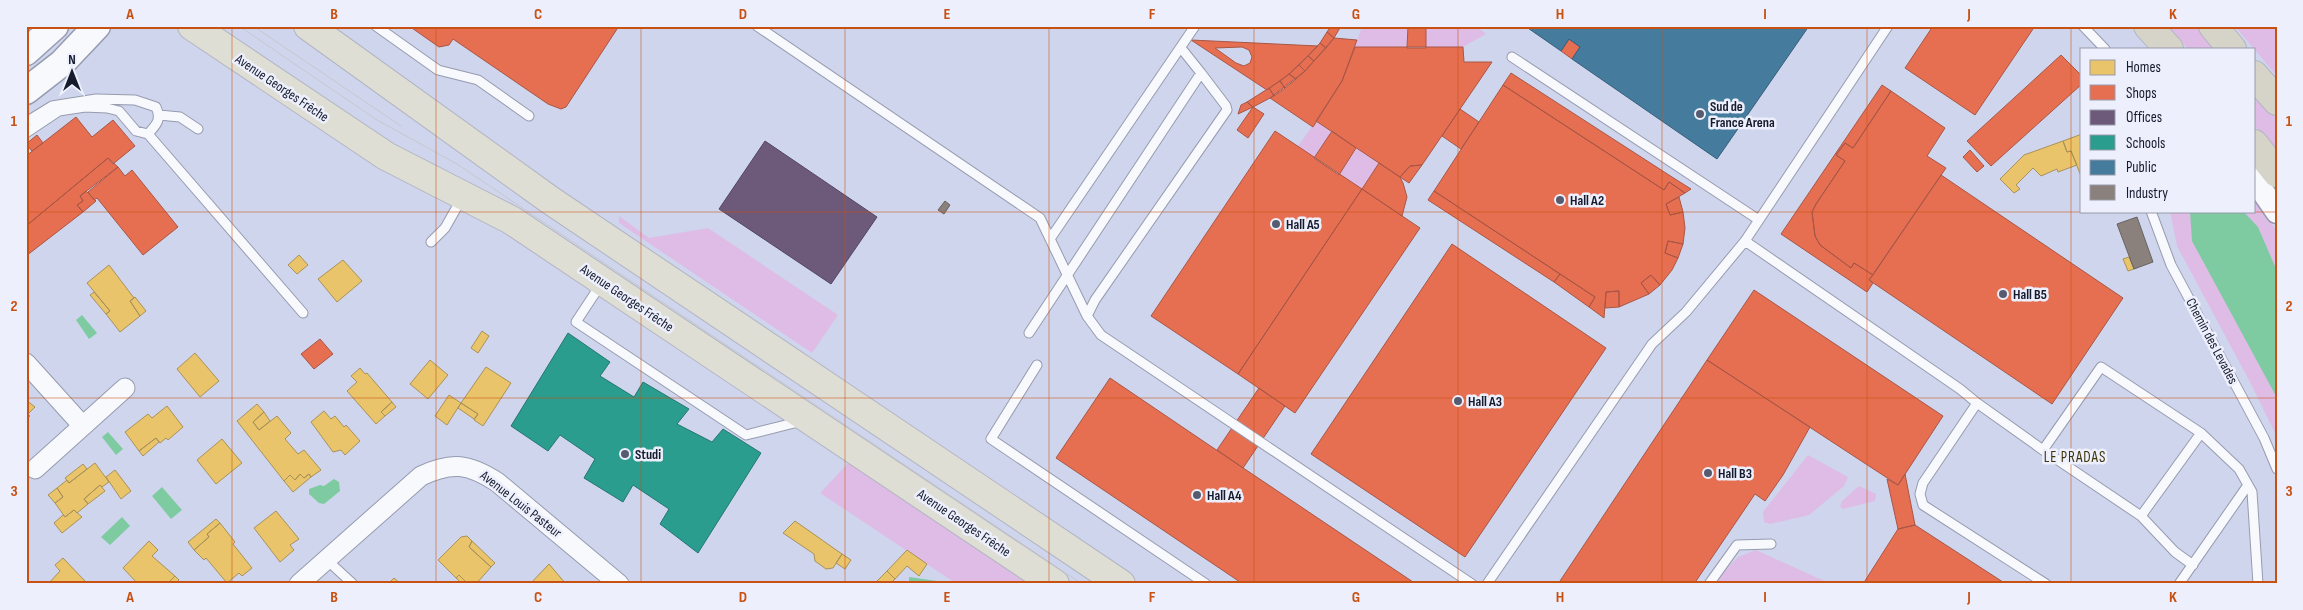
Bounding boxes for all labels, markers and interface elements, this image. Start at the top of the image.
text: A [125,5,134,24]
text: B [330,5,338,24]
text: C [534,5,542,24]
text: D [739,5,747,24]
text: E [944,5,951,24]
text: F [1149,5,1156,24]
text: G [1352,5,1360,24]
text: H [1556,5,1564,24]
text: I [1763,5,1767,24]
text: J [1966,5,1971,24]
text: K [2169,5,2177,24]
north arrow [48,48,98,98]
legend [2080,48,2256,212]
street label: Avenue Georges Frêche [231,50,332,125]
text: N [68,51,76,68]
text: Homes [2126,58,2161,77]
text: Shops [2126,84,2157,103]
place label: Sud de France Arena [1710,98,1775,131]
marker: Sud de France Arena [1694,108,1706,120]
text: Offices [2126,108,2162,127]
text: 1 [11,112,18,131]
text: 1 [2286,112,2293,131]
text: Schools [2126,134,2165,153]
text: Public [2126,158,2157,177]
text: Industry [2126,184,2168,203]
place label: Hall A2 [1570,192,1604,209]
marker: Hall A2 [1554,194,1566,206]
place label: Hall A5 [1286,216,1320,233]
marker: Hall A5 [1270,218,1282,230]
street label: Avenue Georges Frêche [576,260,677,335]
place label: Hall B5 [2013,286,2047,303]
marker: Hall B5 [1997,288,2009,300]
street label: Chemin des Levades [2182,295,2242,387]
text: 2 [10,297,18,316]
text: 2 [2285,297,2293,316]
place label: Hall A3 [1468,393,1502,410]
marker: Hall A3 [1452,395,1464,407]
place label: Studi [635,446,661,463]
marker: Studi [619,448,631,460]
district label: LE PRADAS [2044,448,2106,467]
place label: Hall B3 [1718,465,1752,482]
street label: Avenue Louis Pasteur [476,466,565,541]
marker: Hall B3 [1702,467,1714,479]
text: 3 [10,482,18,501]
text: 3 [2285,482,2293,501]
street label: Avenue Georges Frêche [913,485,1014,560]
place label: Hall A4 [1207,487,1242,504]
marker: Hall A4 [1191,489,1203,501]
text: A [125,588,134,607]
text: B [330,588,338,607]
text: C [534,588,542,607]
text: D [739,588,747,607]
text: E [944,588,951,607]
text: F [1149,588,1156,607]
text: G [1352,588,1360,607]
text: H [1556,588,1564,607]
text: I [1763,588,1767,607]
text: J [1966,588,1971,607]
text: K [2169,588,2177,607]

